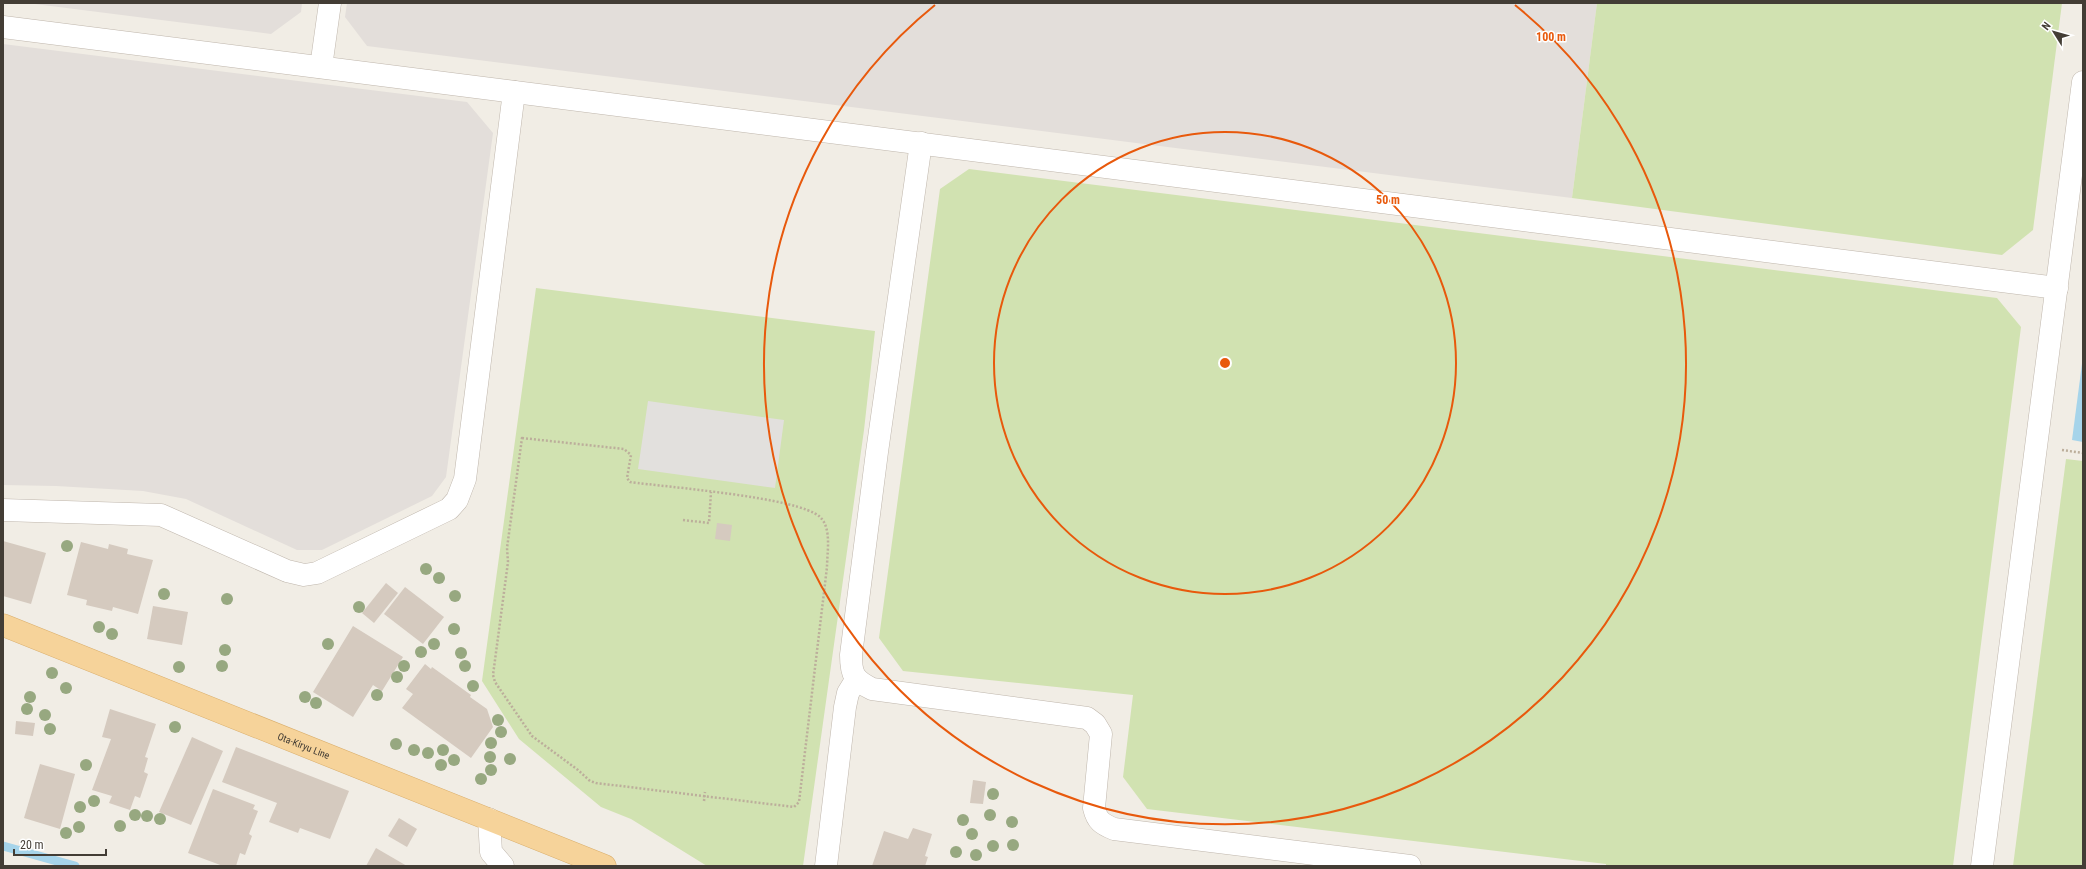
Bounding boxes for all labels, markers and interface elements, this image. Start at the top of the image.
north arrow [2034,12,2074,52]
text: N [2039,19,2054,33]
text: 100 m [1536,30,1566,44]
text: 50 m [1376,193,1400,207]
centre of rings [1218,356,1232,370]
street label: Ota-Kiryu Line [276,730,332,761]
scale bar [14,831,106,857]
text: 20 m [20,838,44,852]

